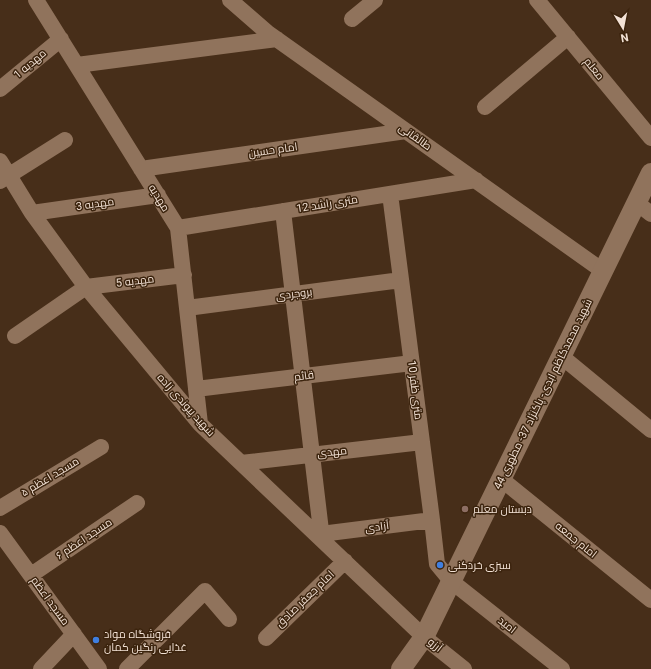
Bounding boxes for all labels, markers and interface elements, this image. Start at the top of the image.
north arrow [603,8,643,48]
text: N [619,30,630,44]
street label: مهدیه 1 [11,47,49,81]
street label: معلم [580,55,607,83]
street label: طالقانی [396,121,434,153]
street label: امام حسین [248,140,298,161]
street label: مهدیه [146,182,172,214]
street label: 12 متری راشد [295,193,359,215]
street label: مهدیه 3 [75,195,115,213]
street label: مهدیه 5 [115,272,155,290]
street label: بروجردی [275,285,313,303]
street label: شهید محمدکاظم ابدی- پاکنژاد 37- مطهری 44 [491,297,596,492]
street label: 10 متری ظفر [405,360,425,420]
street label: قائم [293,368,315,385]
street label: شهید پیوندی زاده [154,371,218,439]
street label: مهدی [316,444,348,460]
street label: مسجد اعظم ۵ [19,455,82,500]
place label: دبستان معلم [473,503,532,517]
marker: دبستان معلم [460,504,470,514]
street label: مسجد اعظم ۶ [54,516,115,563]
street label: آزادی [364,519,390,535]
street label: امام جمعه [552,519,599,561]
place label: سبزی خردکنی [448,559,511,572]
marker: سبزی خردکنی [435,560,445,570]
street label: امام جعفر صادق [273,568,338,631]
street label: مسجد اعظم [27,574,72,628]
street label: امید [495,614,519,636]
place label: فروشگاه مواد غذایی رنگین کمان [104,628,187,654]
marker: فروشگاه مواد غذایی رنگین کمان [91,635,101,645]
street label: آرزو [425,635,445,655]

